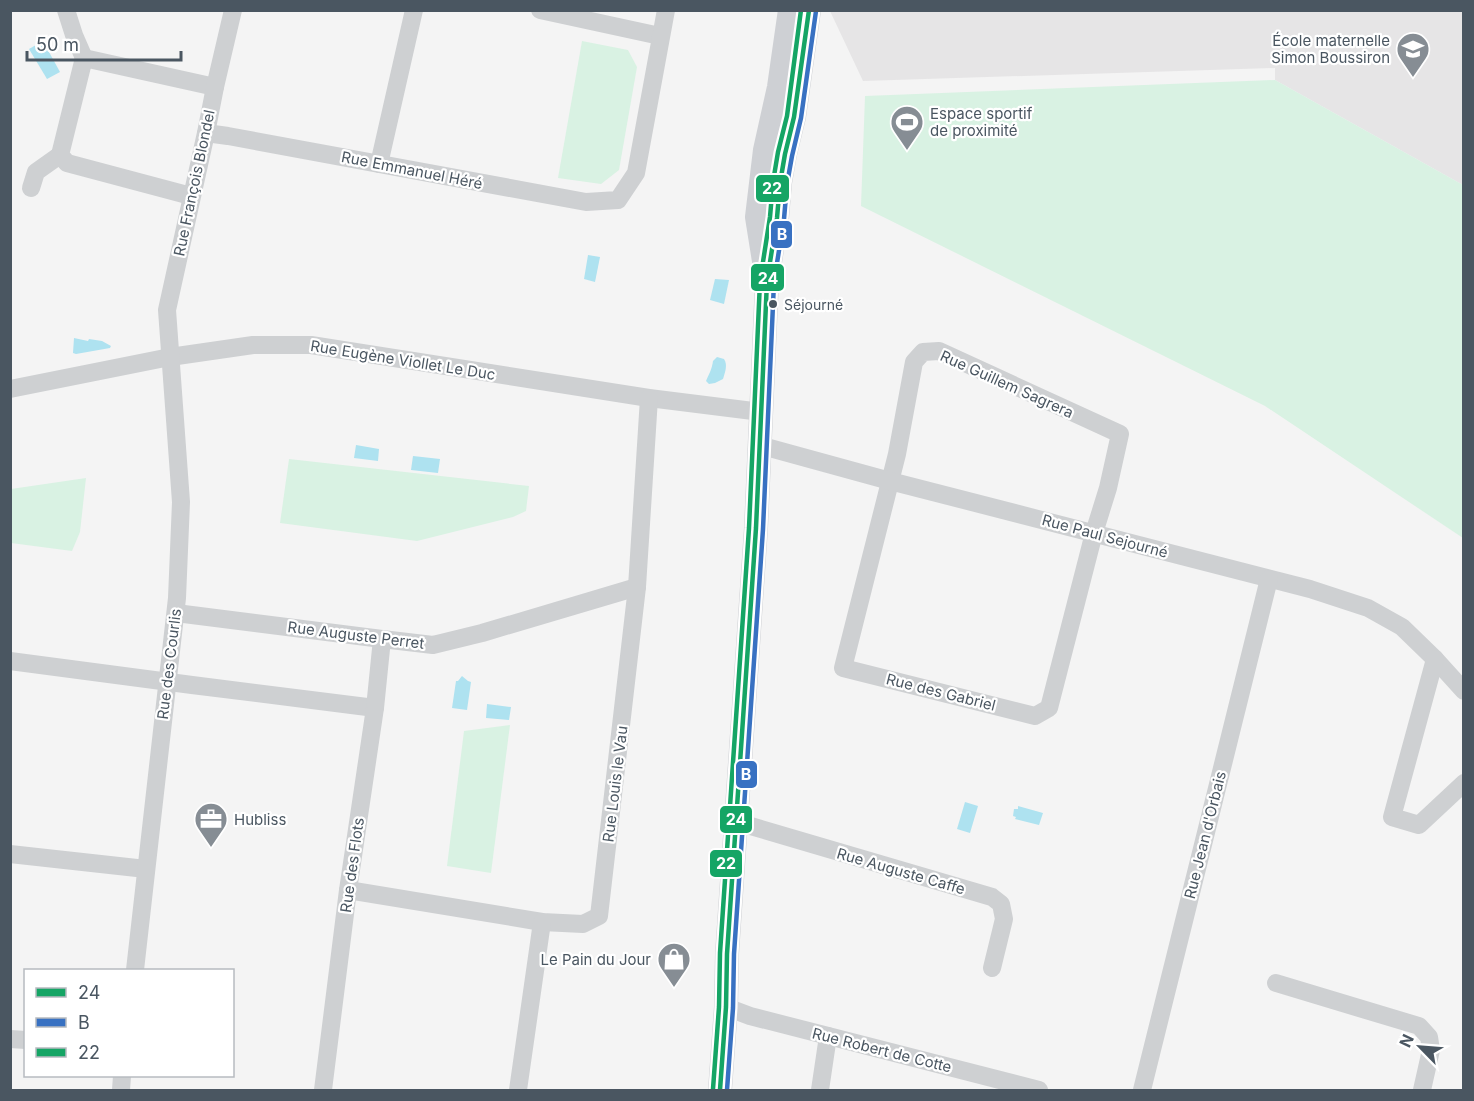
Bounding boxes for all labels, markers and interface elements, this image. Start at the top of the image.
scale bar [27,24,182,62]
place label: École maternelle Simon Boussiron [1271,31,1390,67]
school or university icon: École maternelle Simon Boussiron [1395,31,1431,78]
text: 50 m [36,34,79,55]
sports icon: Espace sportif de proximité [889,104,925,151]
place label: Espace sportif de proximité [930,104,1033,140]
street label: Rue François Blondel [169,108,219,258]
street label: Rue Emmanuel Héré [340,147,484,193]
line badge: 22 [755,174,790,203]
text: 22 [762,178,782,198]
line badge: B [770,220,793,249]
text: B [777,224,787,244]
line badge: 24 [750,263,785,292]
text: 24 [758,268,779,288]
place label: Séjourné [784,296,843,313]
marker: Séjourné [767,298,779,310]
street label: Rue Eugène Viollet Le Duc [309,336,497,384]
street label: Rue Guillem Sagrera [937,346,1077,422]
street label: Rue Paul Sejourné [1040,510,1170,562]
street label: Rue des Courlis [153,607,185,720]
street label: Rue Auguste Perret [287,617,426,653]
street label: Rue des Gabriel [884,669,998,715]
street label: Rue Louis le Vau [598,725,632,843]
line badge: B [735,760,758,789]
text: B [741,764,751,784]
street label: Rue Jean d'Orbais [1180,769,1230,901]
office icon: Hubliss [193,801,229,848]
line badge: 24 [719,805,753,834]
text: 24 [726,809,747,829]
place label: Hubliss [234,810,286,829]
street label: Rue des Flots [336,816,368,914]
street label: Rue Auguste Caffe [835,844,967,898]
line badge: 22 [709,849,743,878]
text: 22 [716,853,736,873]
shop icon: Le Pain du Jour [656,941,692,988]
place label: Le Pain du Jour [540,950,651,969]
legend [24,969,234,1077]
text: 24 [78,982,100,1003]
text: B [78,1012,90,1033]
north arrow [1390,1017,1450,1077]
street label: Rue Robert de Cotte [810,1023,954,1077]
text: N [1395,1031,1418,1050]
text: 22 [78,1042,100,1063]

